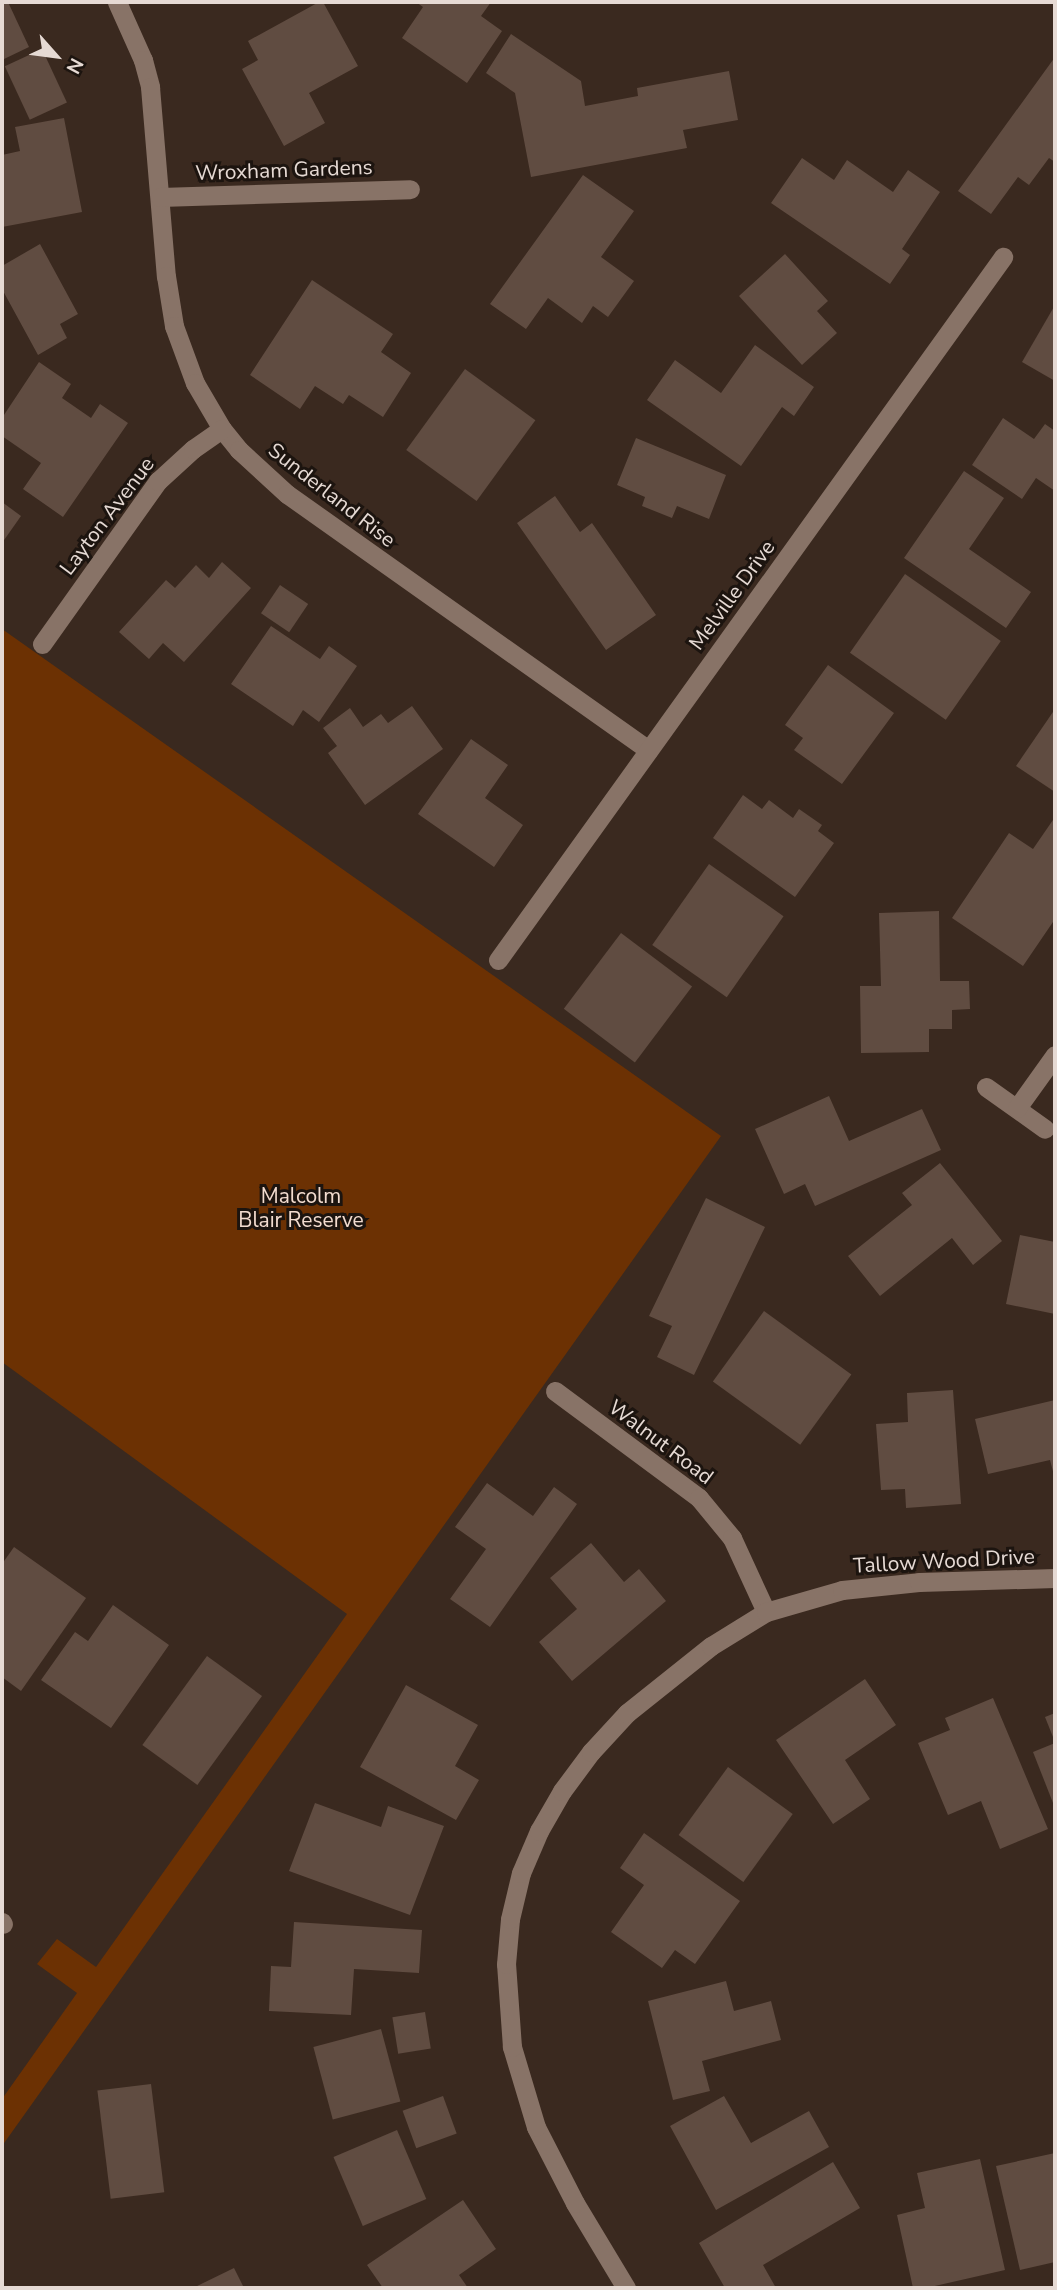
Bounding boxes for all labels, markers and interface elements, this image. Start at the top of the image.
north arrow [21,21,91,91]
text: N [60,53,89,78]
street label: Wroxham Gardens [195,154,373,186]
street label: Sunderland Rise [263,437,401,553]
street label: Layton Avenue [54,452,160,580]
street label: Melville Drive [684,535,780,655]
park label: Malcolm Blair Reserve [238,1183,364,1233]
street label: Walnut Road [604,1394,718,1490]
street label: Tallow Wood Drive [853,1544,1035,1578]

